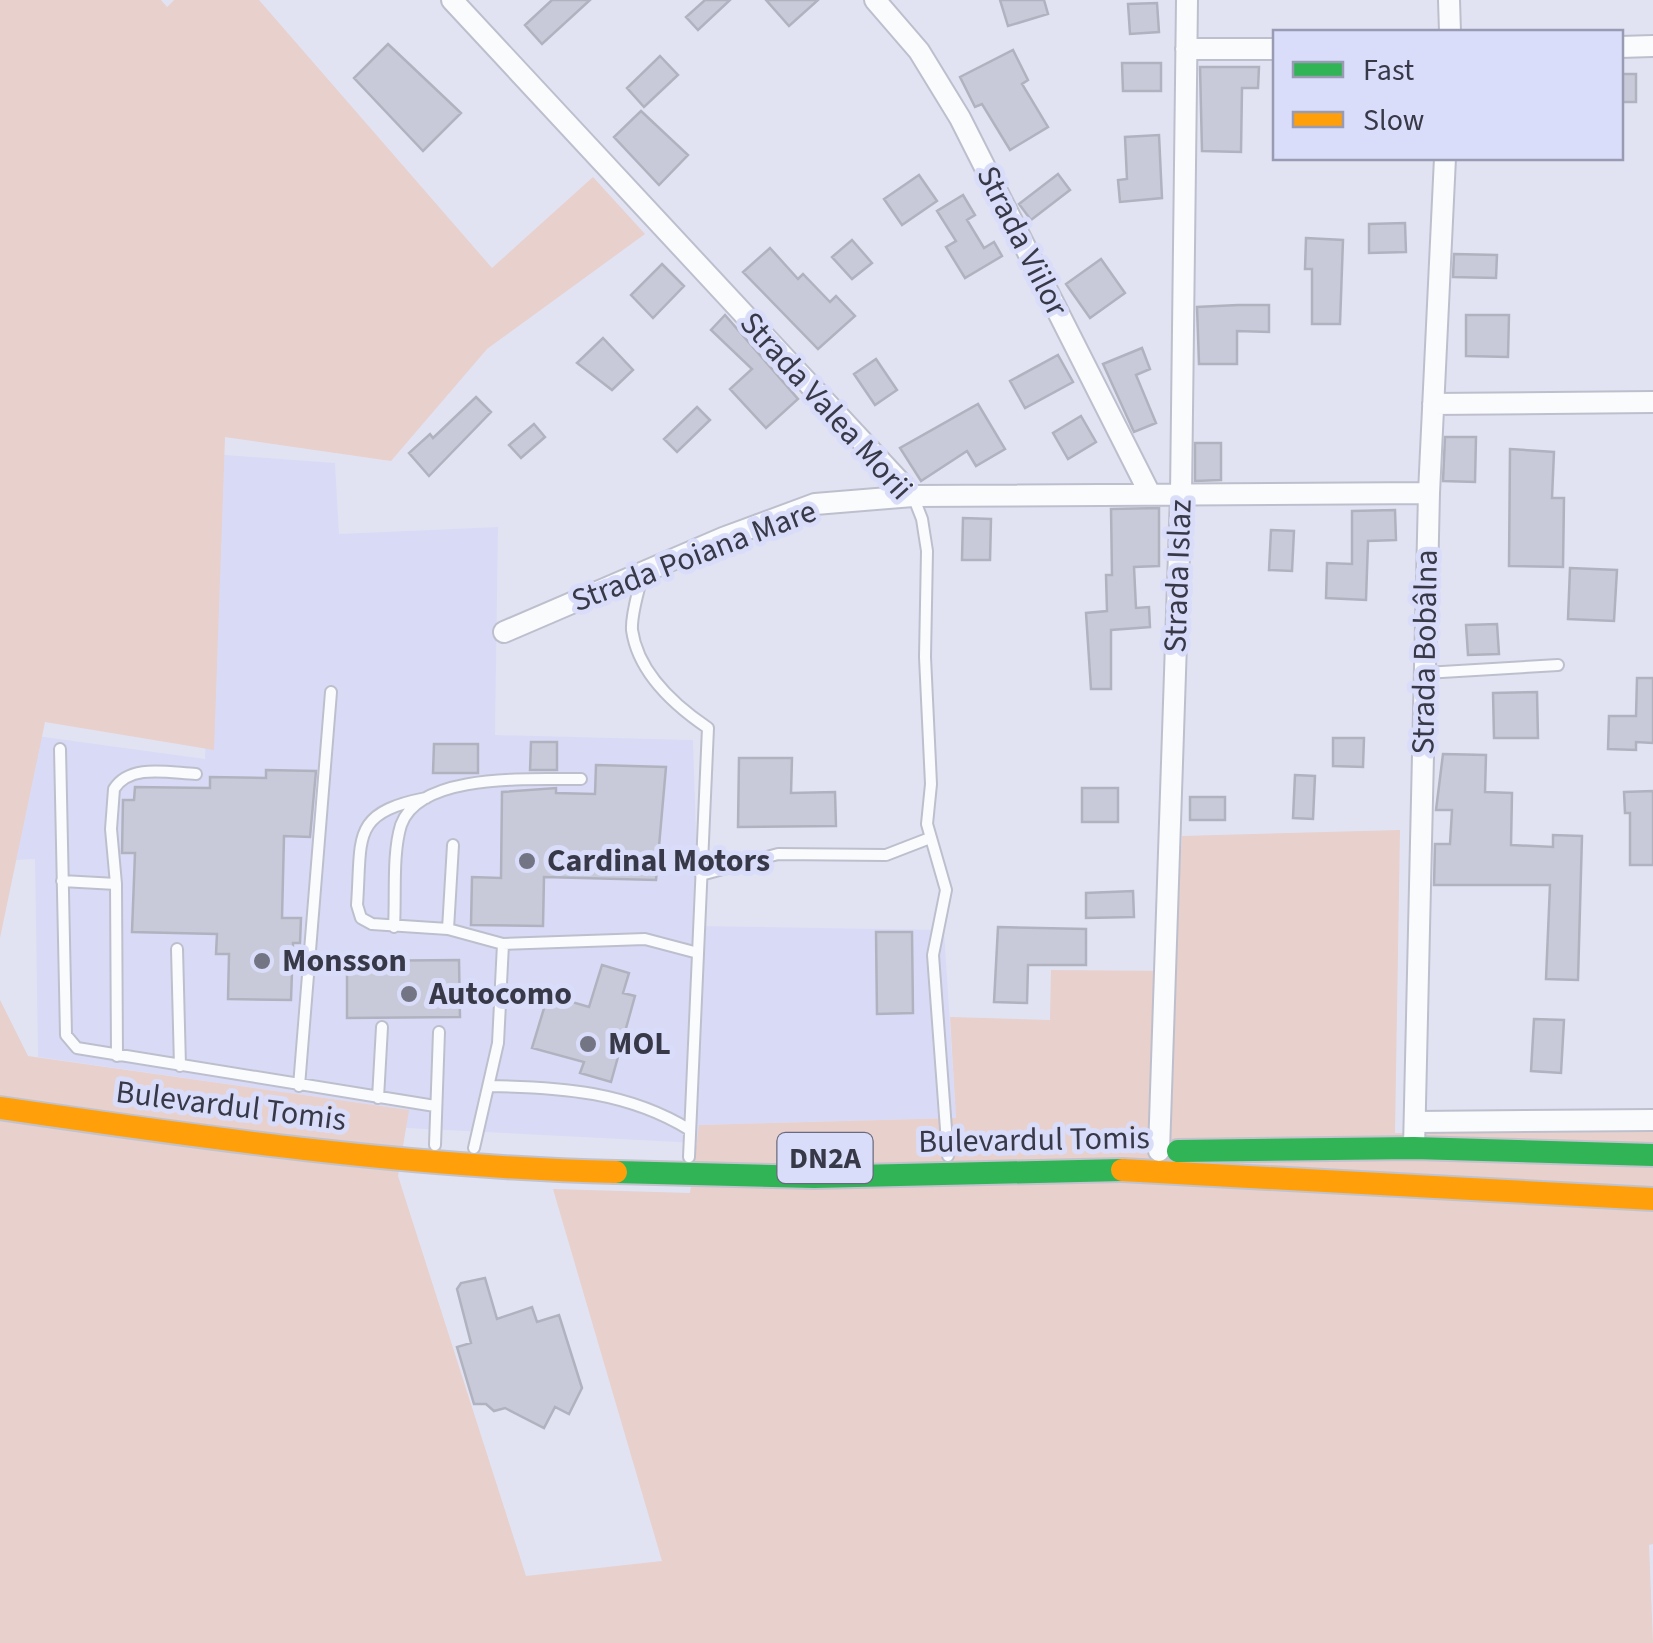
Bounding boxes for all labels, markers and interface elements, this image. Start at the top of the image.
legend [1273,30,1623,160]
text: Fast [1363,49,1414,92]
text: Slow [1363,99,1424,142]
street label: Strada Viilor [965,158,1080,325]
street label: Strada Valea Morii [729,302,923,510]
street label: Strada Poiana Mare [565,488,823,624]
street label: Strada Islaz [1152,498,1204,654]
street label: Strada Bobâlna [1400,549,1450,755]
place label: Cardinal Motors [547,838,770,884]
marker: Cardinal Motors [516,850,538,872]
place label: Monsson [282,938,407,984]
marker: Monsson [251,950,273,972]
place label: Autocomo [428,971,572,1017]
marker: Autocomo [398,983,420,1005]
place label: MOL [608,1021,671,1067]
marker: MOL [577,1033,599,1055]
street label: Bulevardul Tomis [113,1069,349,1143]
street label: Bulevardul Tomis [918,1115,1150,1165]
road number: DN2A [778,1133,872,1183]

